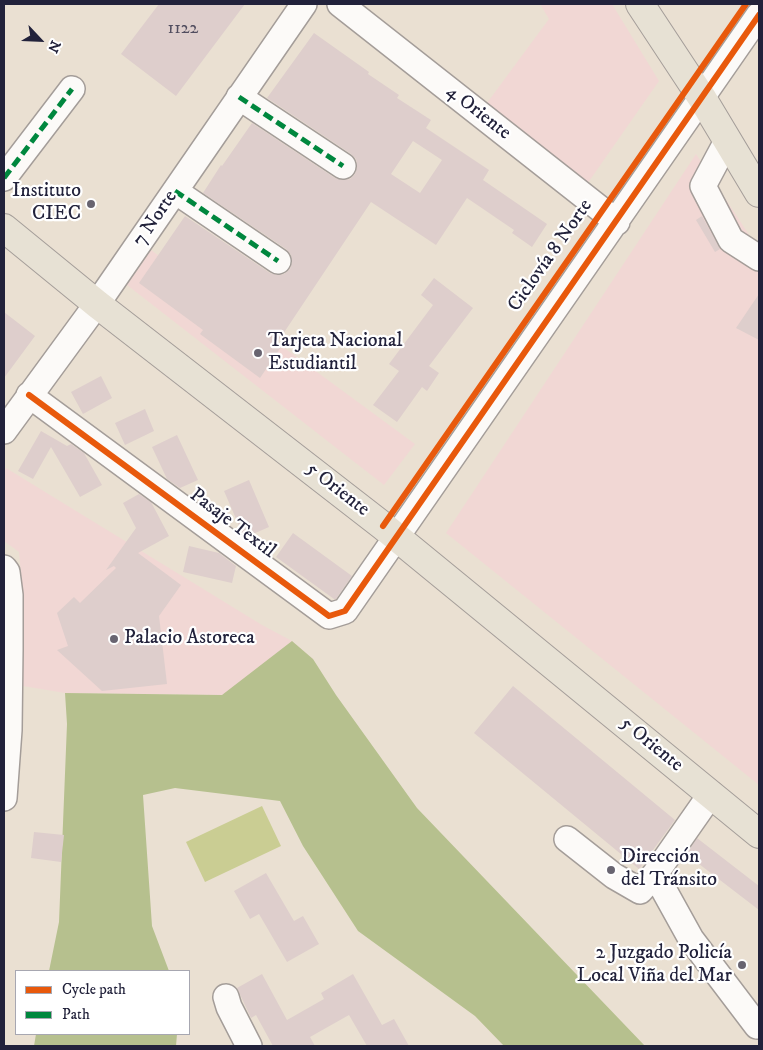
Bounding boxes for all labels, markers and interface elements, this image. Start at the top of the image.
north arrow [15,15,65,65]
house number: 1122 [168,18,198,40]
text: N [43,37,64,55]
street label: 4 Oriente [441,80,515,146]
place label: Instituto CIEC [12,180,81,227]
street label: 7 Norte [129,186,183,252]
street label: Ciclovía 8 Norte [503,195,599,317]
marker: Instituto CIEC [85,198,97,210]
place label: Tarjeta Nacional Estudiantil [268,330,402,377]
marker: Tarjeta Nacional Estudiantil [252,347,264,359]
street label: 5 Oriente [300,458,374,522]
street label: Pasaje Textil [184,484,280,564]
place label: Palacio Astoreca [124,627,255,651]
marker: Palacio Astoreca [108,633,120,645]
street label: 5 Oriente [615,712,687,778]
place label: Dirección del Tránsito [621,846,717,893]
marker: Dirección del Tránsito [605,864,617,876]
place label: 2 Juzgado Policía Local Viña del Mar [577,942,732,989]
marker: 2 Juzgado Policía Local Viña del Mar [736,959,748,971]
legend [15,970,190,1035]
text: Cycle path [62,980,126,999]
text: Path [62,1005,90,1024]

